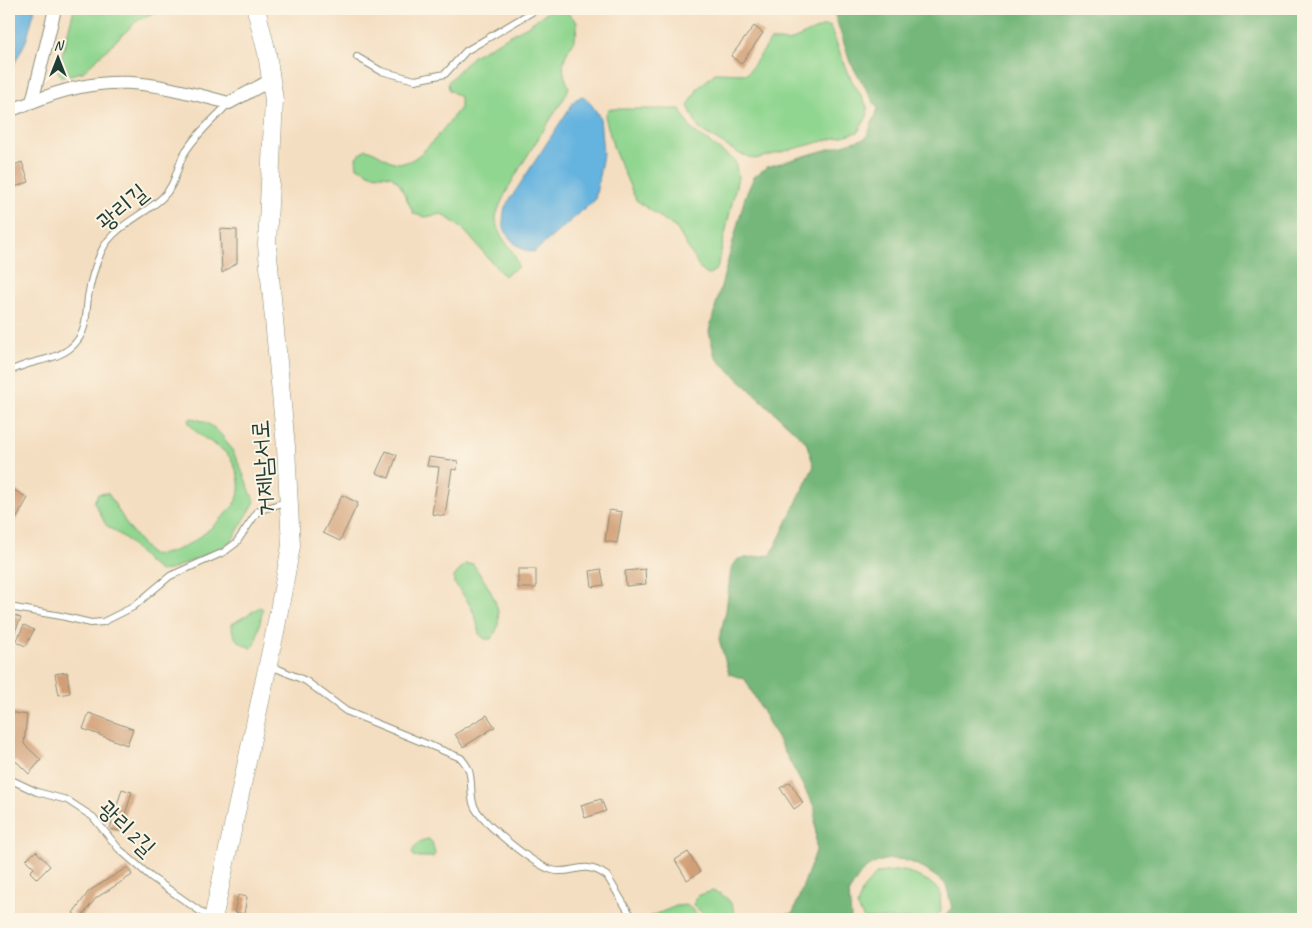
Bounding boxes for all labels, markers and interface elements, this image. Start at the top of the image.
north arrow [32,32,82,82]
text: N [54,37,65,54]
street label: 광리길 [90,177,154,237]
street label: 거제남서로 [245,419,281,517]
street label: 광리2길 [92,793,162,863]

